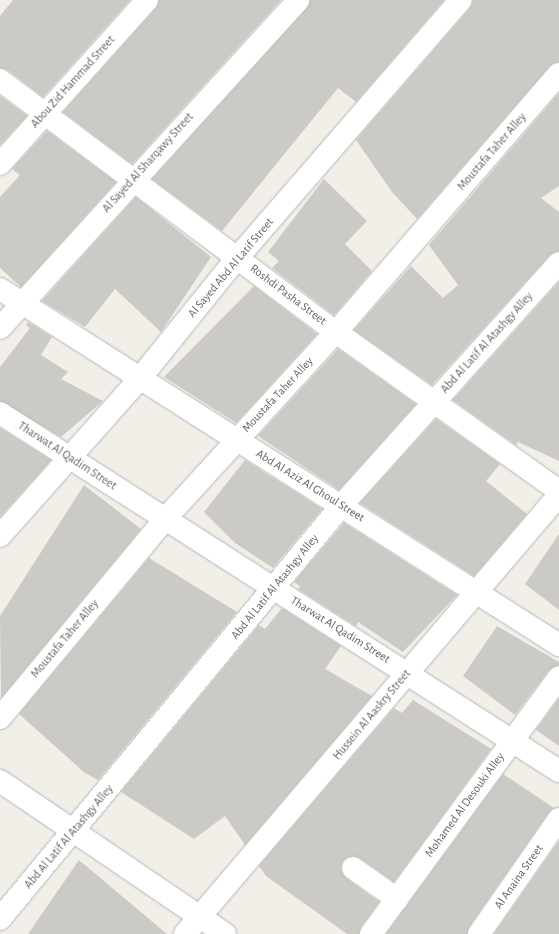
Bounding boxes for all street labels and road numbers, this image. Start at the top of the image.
street label: Abou Zid Hammad Street [28,33,118,131]
street label: Al Sayed Al Sharqawy Street [99,110,197,216]
street label: Moustafa Taher Alley [455,110,529,194]
street label: Al Sayed Abd Al Latif Street [185,215,277,321]
street label: Roshdi Pasha Street [247,262,329,328]
street label: Abd Al Latif Al Atashgy Alley [438,289,536,397]
street label: Moustafa Taher Alley [239,354,317,436]
street label: Tharwat Al Qadim Street [15,419,119,493]
street label: Abd Al Aziz Al Ghoul Street [253,447,367,525]
street label: Abd Al Latif Al Atashgy Alley [228,532,322,642]
street label: Tharwat Al Qadim Street [288,593,392,667]
street label: Moustafa Taher Alley [28,597,102,681]
street label: Hussein Al Aaskry Street [330,667,414,763]
street label: Mohamed Al Desouki Alley [422,750,508,860]
street label: Abd Al Latif Al Atashgy Alley [21,782,117,892]
street label: Al Anaina Street [492,842,546,912]

